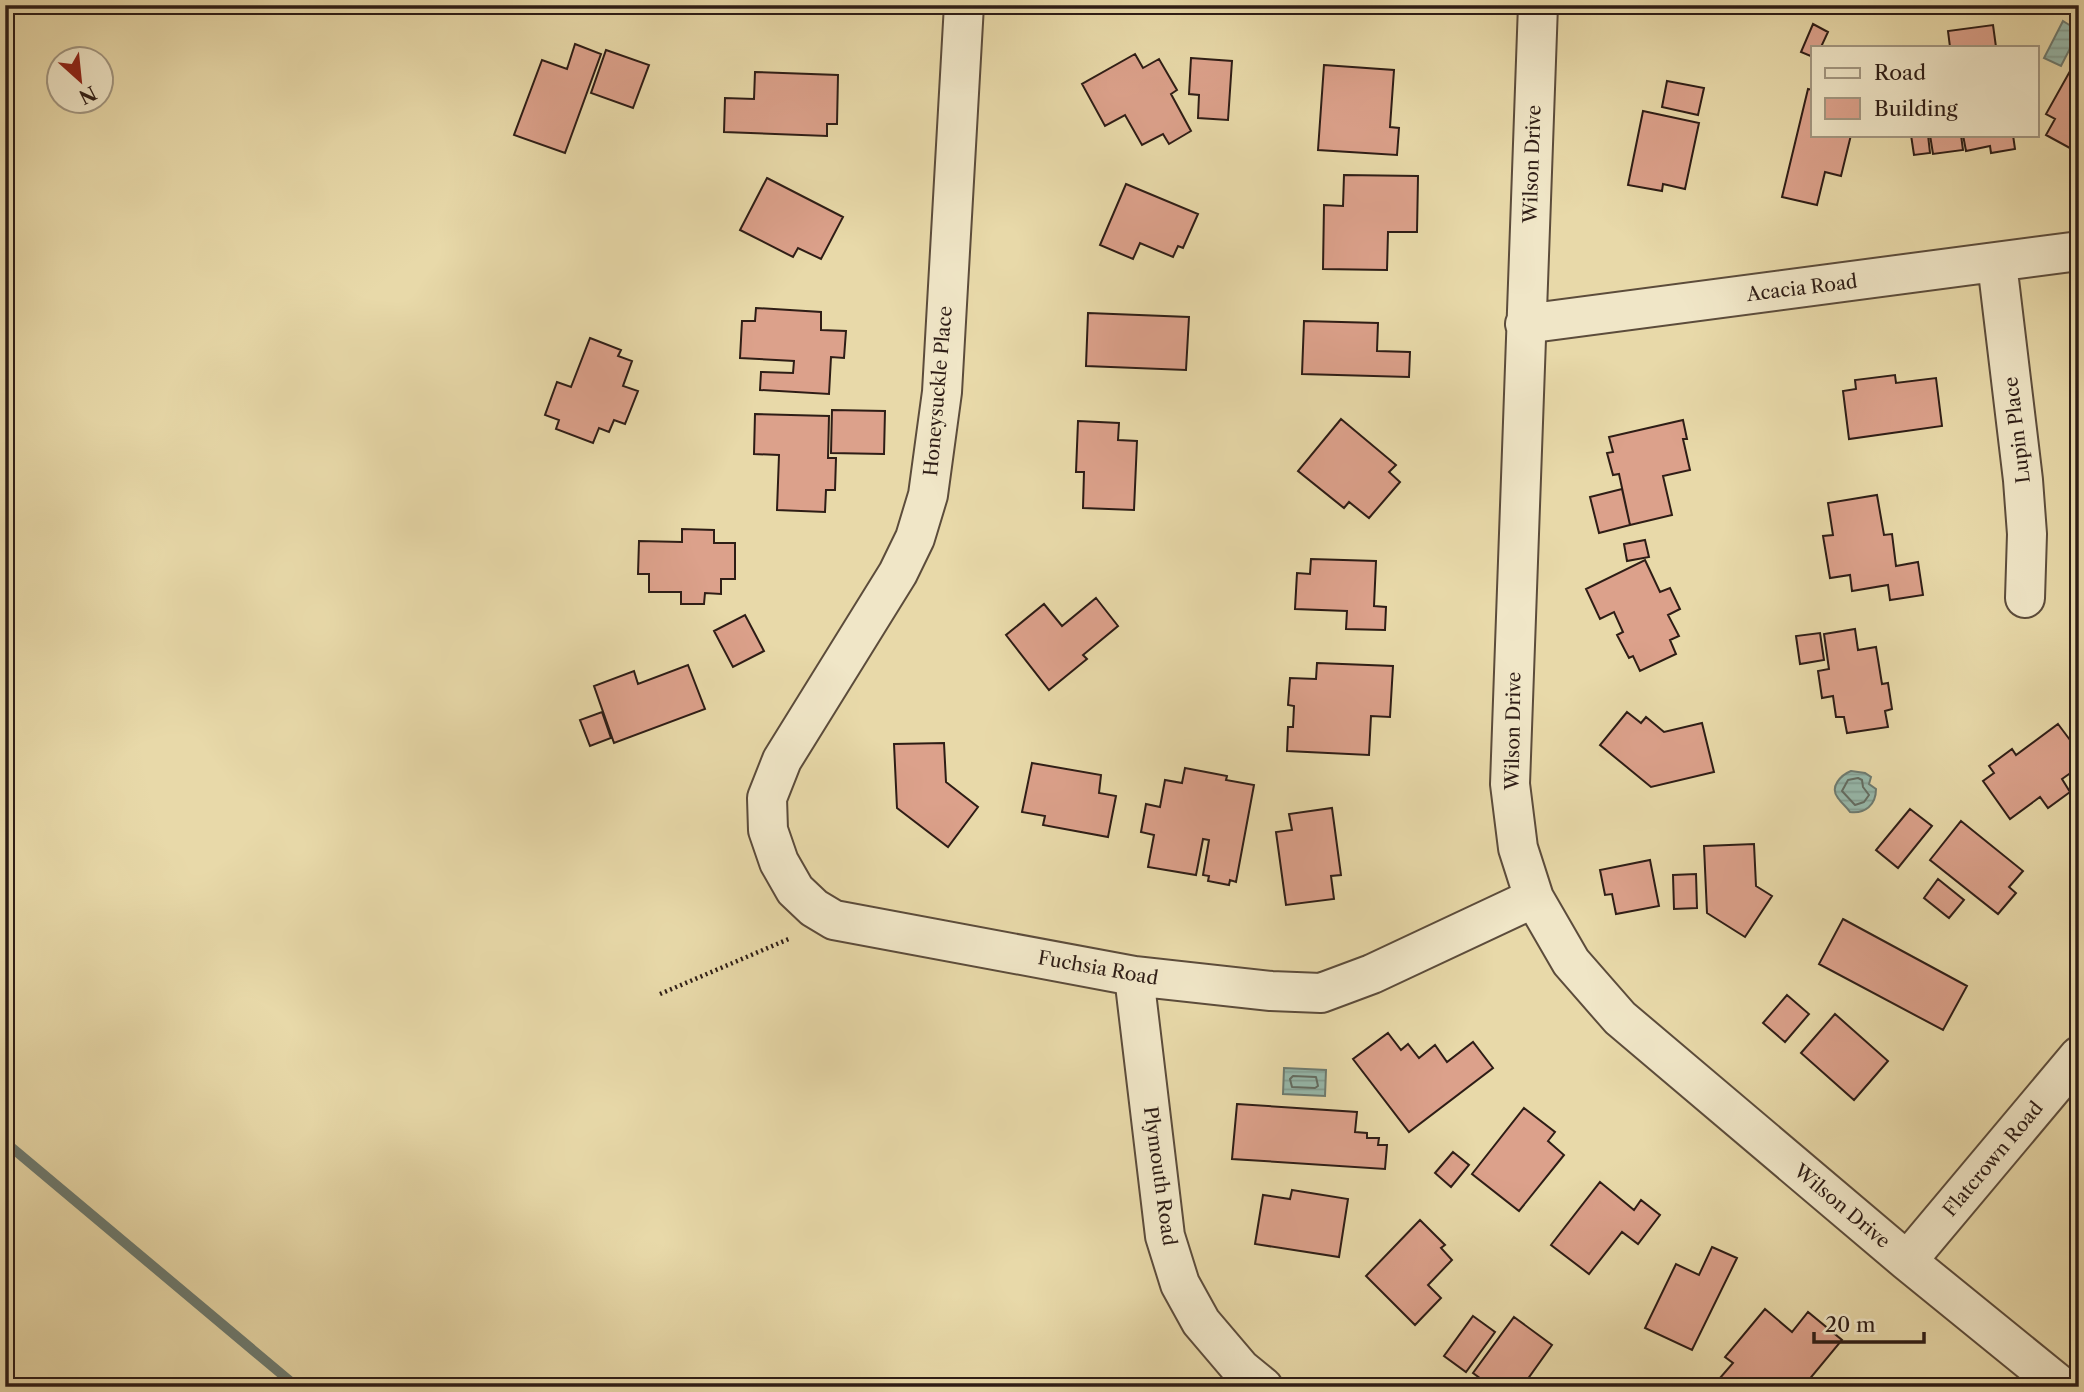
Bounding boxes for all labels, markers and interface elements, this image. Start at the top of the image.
north arrow [46,46,116,116]
legend [1811,46,2038,136]
text: Road [1874,60,1926,85]
text: N [75,81,100,109]
text: Building [1874,96,1959,121]
street label: Wilson Drive [1518,104,1546,225]
street label: Acacia Road [1744,270,1859,306]
street label: Honeysuckle Place [919,305,957,477]
street label: Lupin Place [1999,375,2035,485]
street label: Wilson Drive [1500,672,1526,791]
street label: Fuchsia Road [1036,946,1160,990]
street label: Flatcrown Road [1938,1096,2048,1221]
street label: Plymouth Road [1139,1105,1181,1247]
street label: Wilson Drive [1788,1158,1895,1253]
scale bar [1814,1301,1925,1345]
text: 20 m [1825,1312,1876,1337]

